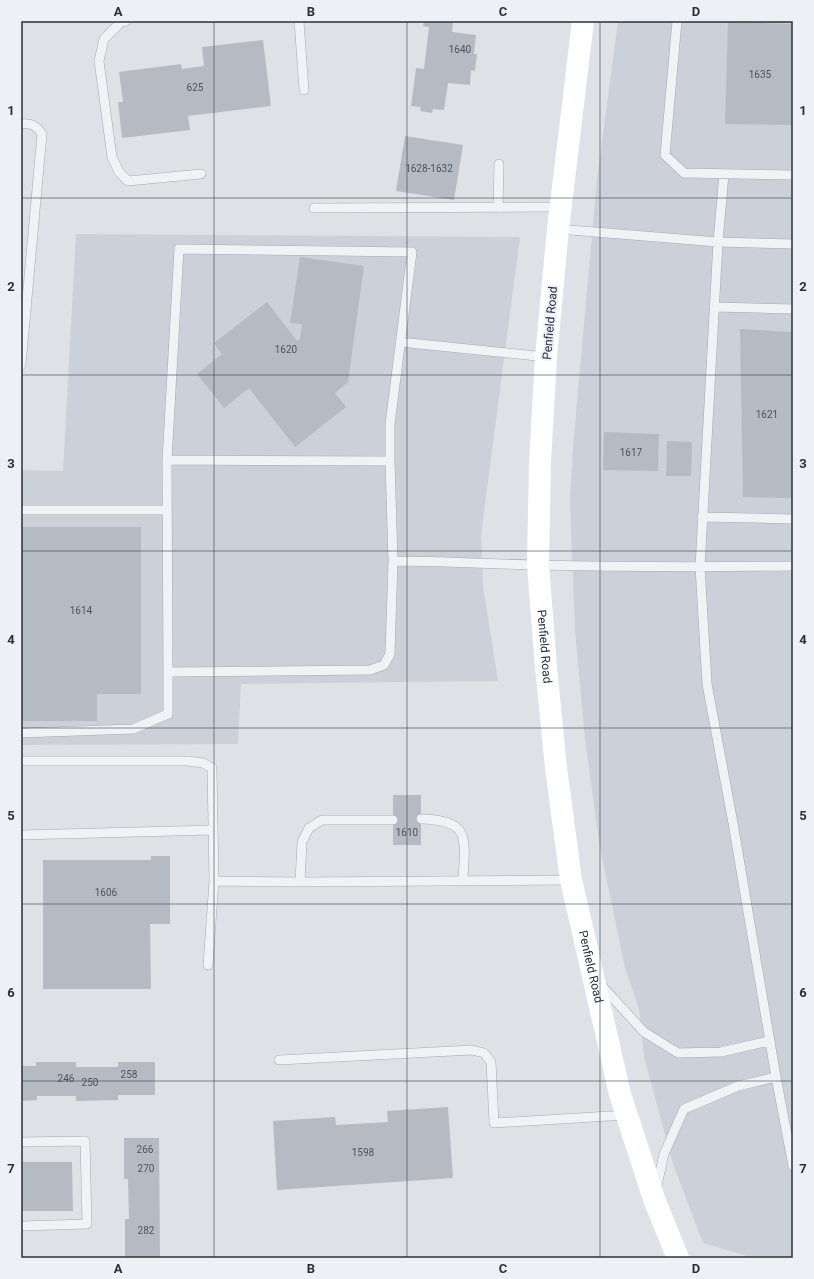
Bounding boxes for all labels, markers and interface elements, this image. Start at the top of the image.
text: A [114,4,123,19]
text: B [307,4,315,19]
text: C [499,4,508,19]
text: D [692,4,700,19]
house number: 1640 [449,44,472,55]
house number: 1635 [749,69,772,80]
house number: 625 [187,82,204,93]
text: 1 [7,103,15,118]
text: 1 [799,103,807,118]
house number: 1628-1632 [405,163,453,174]
text: 2 [7,279,15,294]
text: 2 [799,279,807,294]
street label: Penfield Road [540,286,560,360]
house number: 1620 [275,344,298,355]
house number: 1621 [756,409,778,420]
house number: 1617 [620,447,643,458]
text: 3 [7,456,15,471]
text: 3 [799,456,807,471]
house number: 1614 [70,605,93,616]
street label: Penfield Road [535,609,555,684]
text: 4 [7,632,15,647]
text: 4 [799,632,807,647]
text: 5 [7,808,15,823]
text: 5 [799,808,807,823]
house number: 1610 [396,827,419,838]
house number: 1606 [95,887,118,898]
street label: Penfield Road [576,929,606,1004]
text: 6 [7,985,15,1000]
text: 6 [799,985,807,1000]
house number: 258 [121,1069,138,1080]
house number: 246 [58,1073,75,1084]
house number: 250 [82,1077,99,1088]
house number: 266 [137,1144,154,1155]
house number: 1598 [352,1147,375,1158]
text: 7 [7,1161,15,1176]
text: 7 [799,1161,807,1176]
house number: 270 [138,1163,155,1174]
house number: 282 [138,1225,155,1236]
text: A [114,1261,123,1276]
text: B [307,1261,315,1276]
text: C [499,1261,508,1276]
text: D [692,1261,700,1276]

